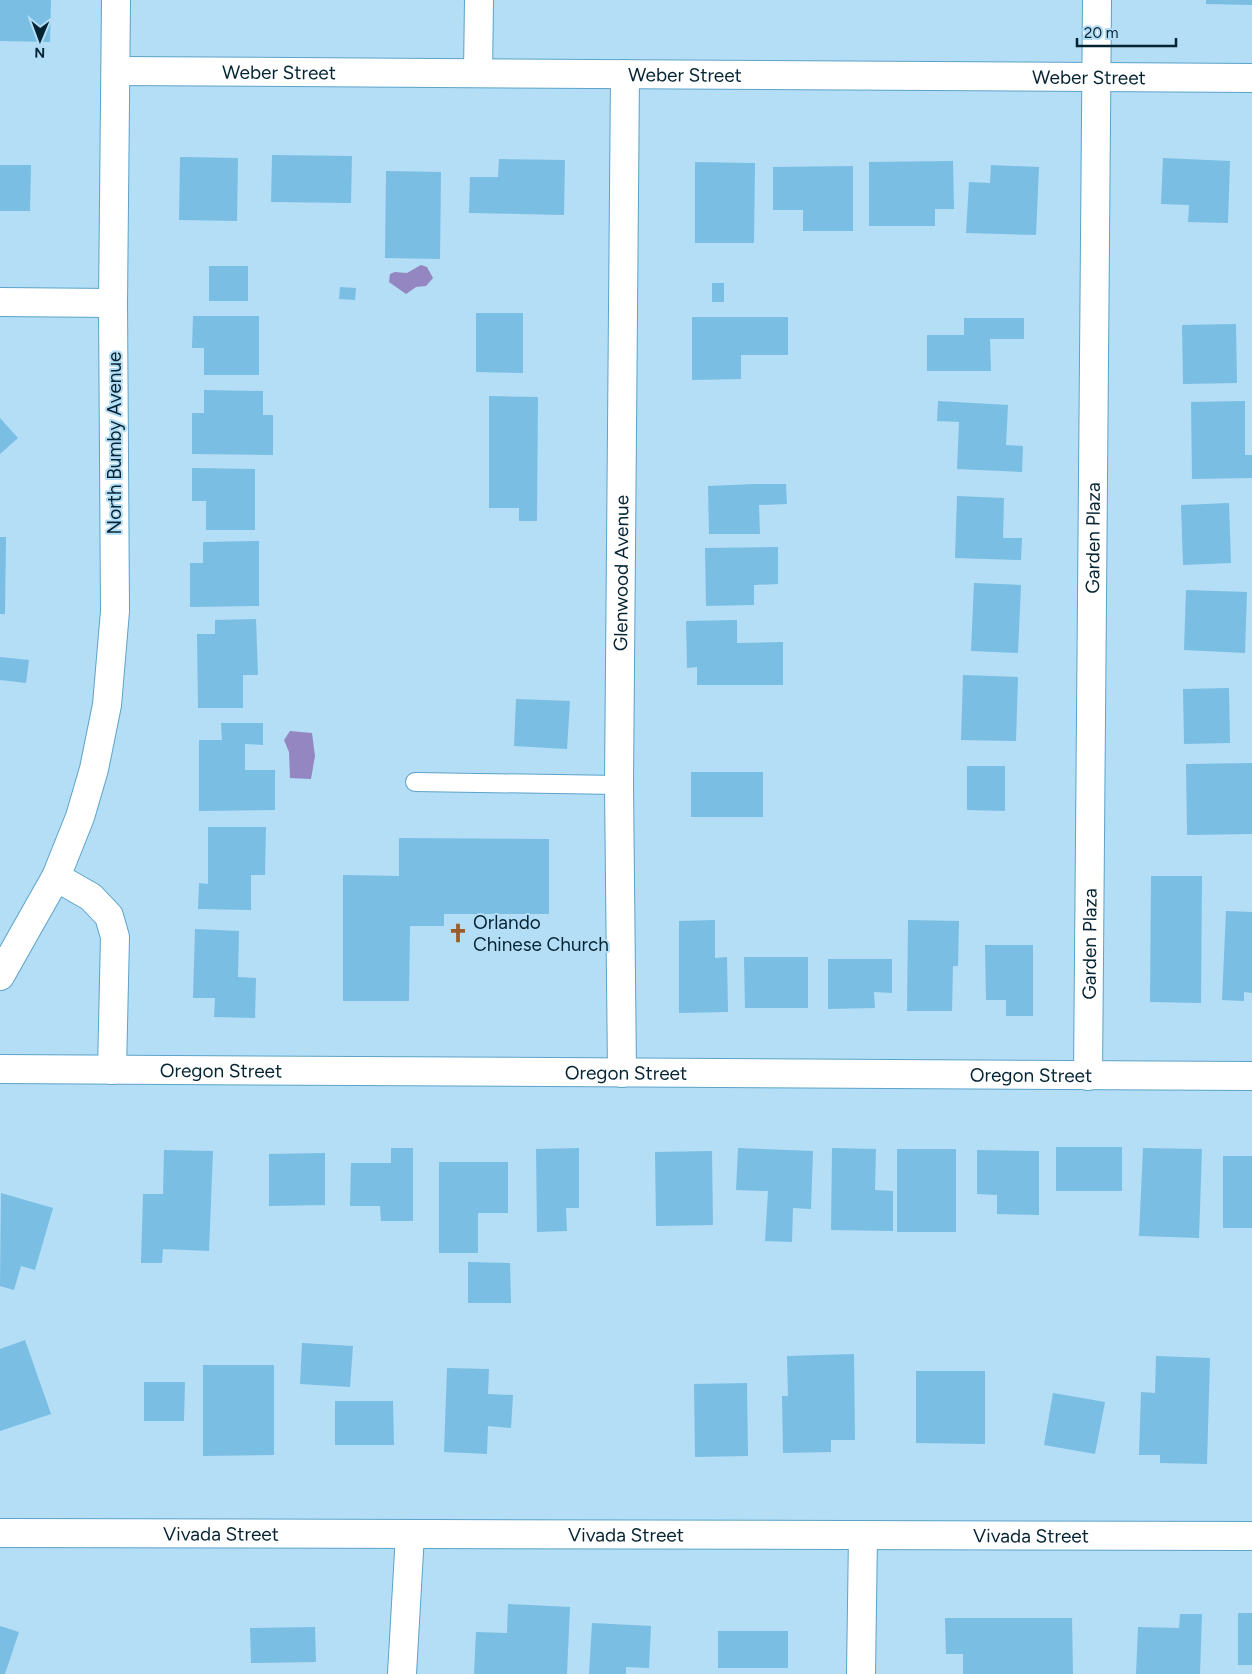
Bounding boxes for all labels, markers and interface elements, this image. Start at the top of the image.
north arrow [15,15,65,65]
scale bar [1077,15,1176,47]
text: 20 m [1084,24,1118,42]
text: N [34,44,45,61]
street label: Weber Street [222,61,336,84]
street label: Weber Street [628,63,742,87]
street label: Weber Street [1032,66,1146,89]
street label: North Bumby Avenue [103,352,126,534]
street label: Garden Plaza [1081,482,1105,594]
street label: Glenwood Avenue [609,495,633,651]
street label: Garden Plaza [1078,888,1102,1000]
place label: Orlando Chinese Church [473,911,609,956]
church icon: Orlando Chinese Church [447,922,469,944]
street label: Oregon Street [160,1059,282,1083]
street label: Oregon Street [565,1061,687,1085]
street label: Oregon Street [970,1063,1092,1087]
street label: Vivada Street [163,1522,279,1546]
street label: Vivada Street [568,1523,684,1547]
street label: Vivada Street [973,1524,1089,1548]

